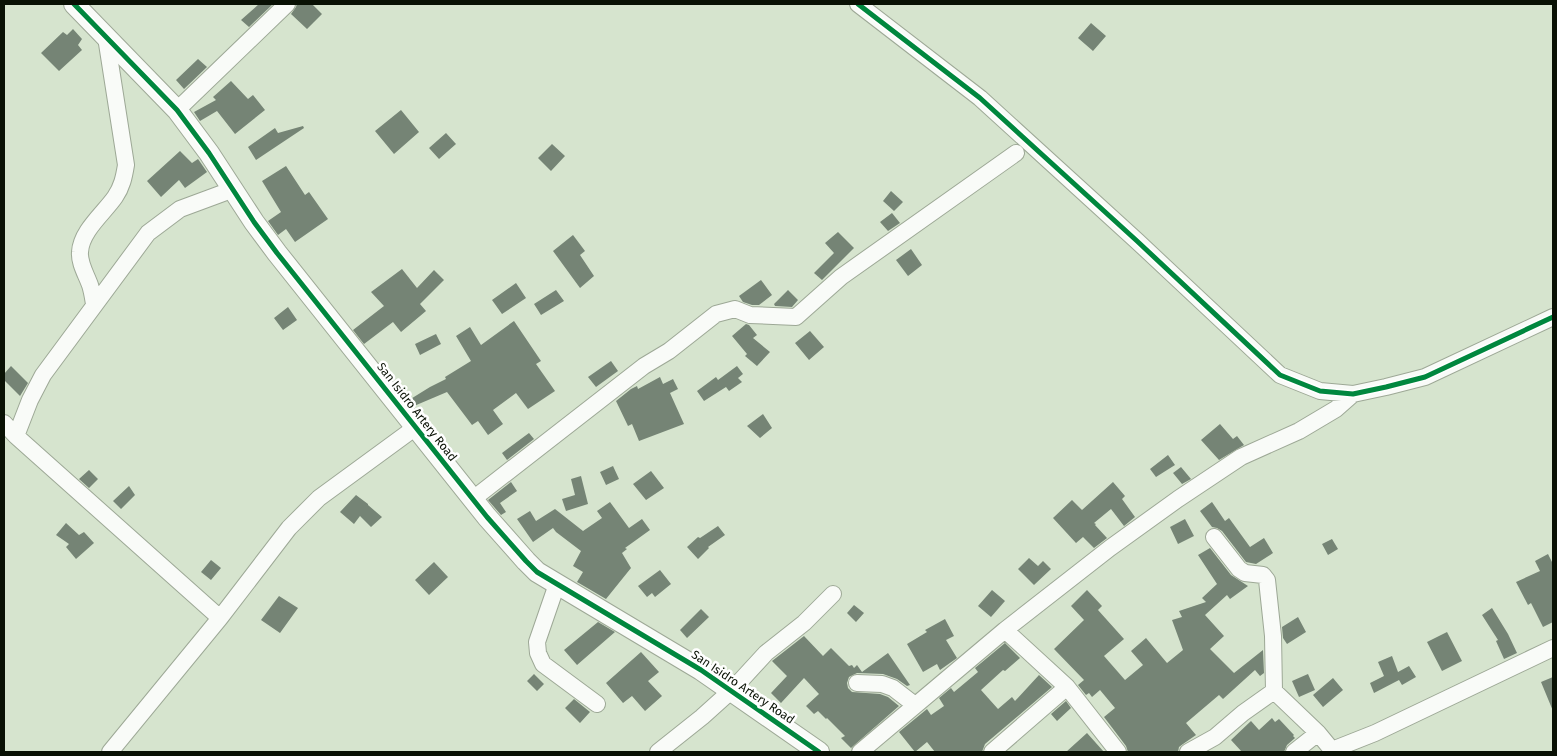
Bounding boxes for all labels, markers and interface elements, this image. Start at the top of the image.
street label: San Isidro Artery Road [374,360,460,464]
street label: San Isidro Artery Road [689,647,797,727]

